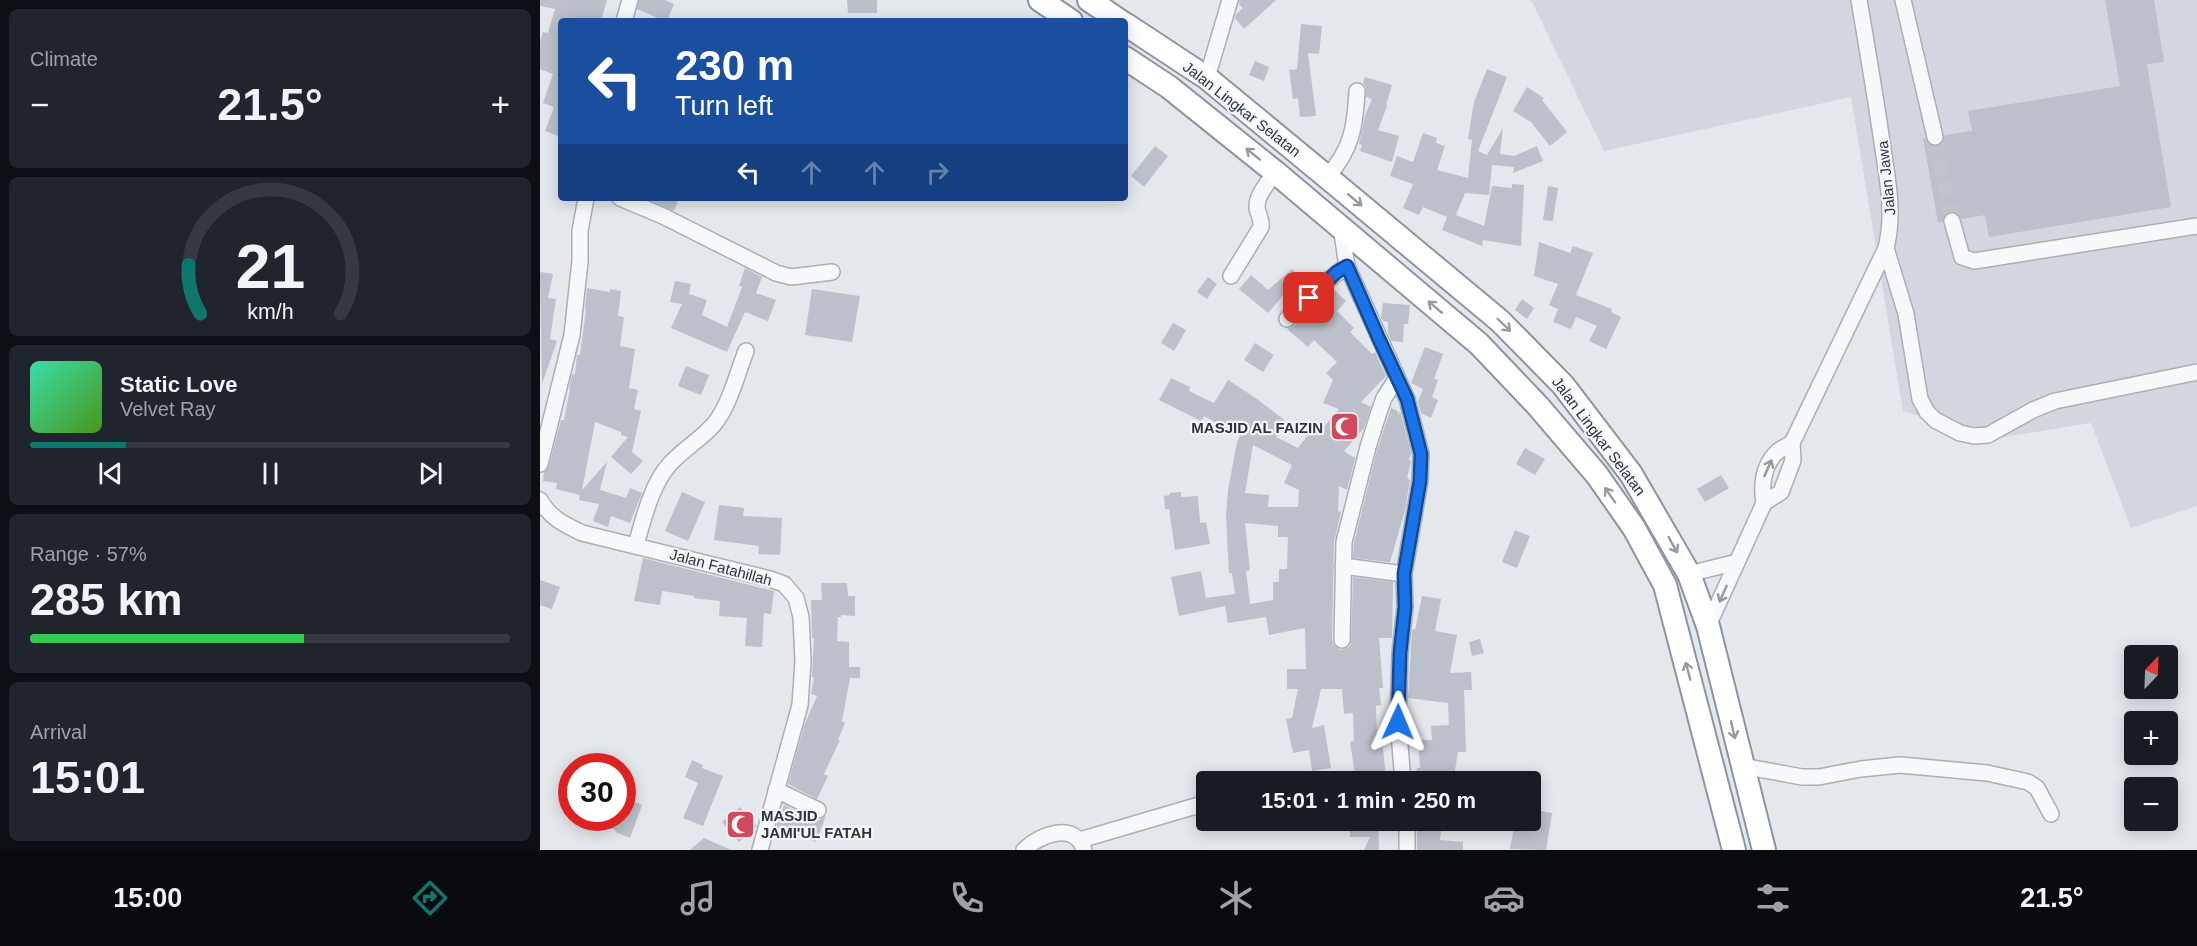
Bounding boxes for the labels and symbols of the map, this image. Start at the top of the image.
street label: Jalan Lingkar Selatan [1180,58,1304,160]
street label: Jalan Jawa [1874,139,1898,216]
one-way arrow [1245,148,1261,161]
one-way arrow [1347,193,1363,206]
pin [1283,272,1334,323]
one-way arrow [1427,300,1443,313]
one-way arrow [1497,318,1512,332]
street label: Jalan Lingkar Selatan [1549,373,1649,499]
mosque icon: MASJID AL FAIZIN [1328,411,1360,443]
place label: MASJID AL FAIZIN [1191,419,1323,436]
one-way arrow [1763,460,1774,478]
one-way arrow [1604,487,1616,503]
one-way arrow [1667,536,1679,553]
street label: Jalan Fatahillah [668,545,774,589]
one-way arrow [1716,585,1728,603]
north arrow [2124,645,2178,699]
one-way arrow [1682,662,1693,681]
position arrow [1366,690,1430,754]
one-way arrow [1728,720,1739,739]
speed limit sign: 30 [558,753,636,831]
place label: MASJID JAMI'UL FATAH [761,807,872,841]
mosque icon: MASJID JAMI'UL FATAH [724,808,756,840]

